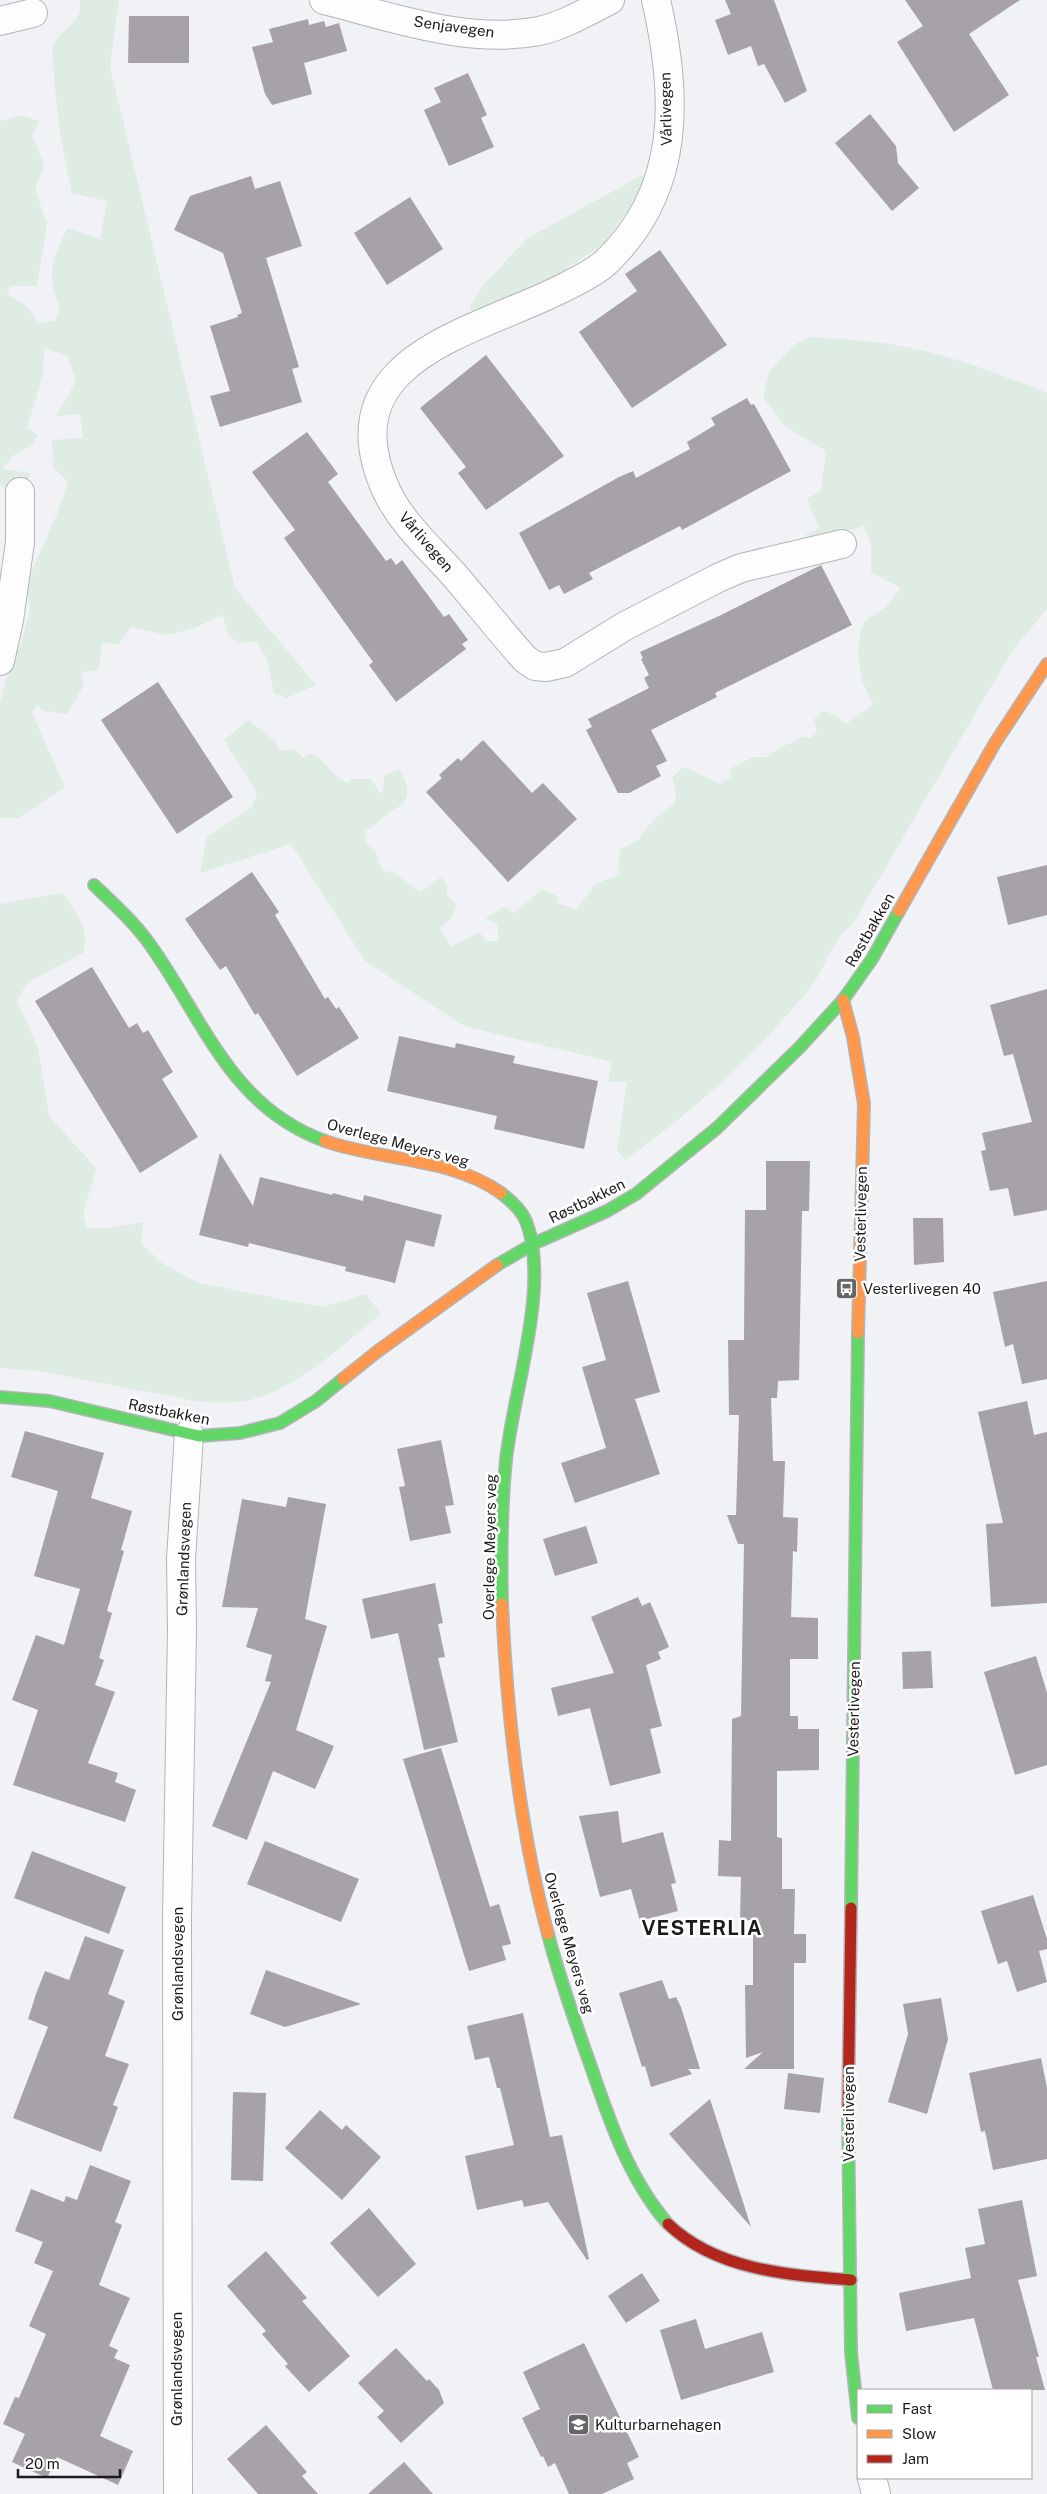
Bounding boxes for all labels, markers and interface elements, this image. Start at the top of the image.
street label: Senjavegen [413,12,496,41]
street label: Vårlivegen [656,72,675,146]
street label: Vårlivegen [396,508,457,575]
street label: Røstbakken [842,890,898,970]
street label: Overlege Meyers veg [325,1115,471,1170]
street label: Vesterlivegen [851,1166,870,1262]
street label: Røstbakken [546,1175,628,1226]
bus stop icon: Vesterlivegen 40 [835,1277,859,1301]
place label: Vesterlivegen 40 [863,1280,981,1297]
street label: Røstbakken [127,1395,211,1428]
street label: Overlege Meyers veg [480,1474,499,1620]
street label: Grønlandsvegen [173,1502,194,1616]
street label: Vesterlivegen [844,1661,863,1757]
street label: Overlege Meyers veg [541,1870,598,2016]
street label: Grønlandsvegen [169,1907,186,2021]
district label: VESTERLIA [642,1916,762,1940]
street label: Vesterlivegen [840,2066,857,2162]
street label: Grønlandsvegen [168,2312,185,2426]
legend [857,2389,1032,2479]
text: Fast [902,2400,932,2417]
school or university icon: Kulturbarnehagen [567,2413,591,2437]
place label: Kulturbarnehagen [595,2416,721,2433]
text: Slow [902,2425,937,2442]
scale bar [18,2446,120,2478]
text: Jam [902,2450,929,2467]
text: 20 m [25,2455,60,2472]

